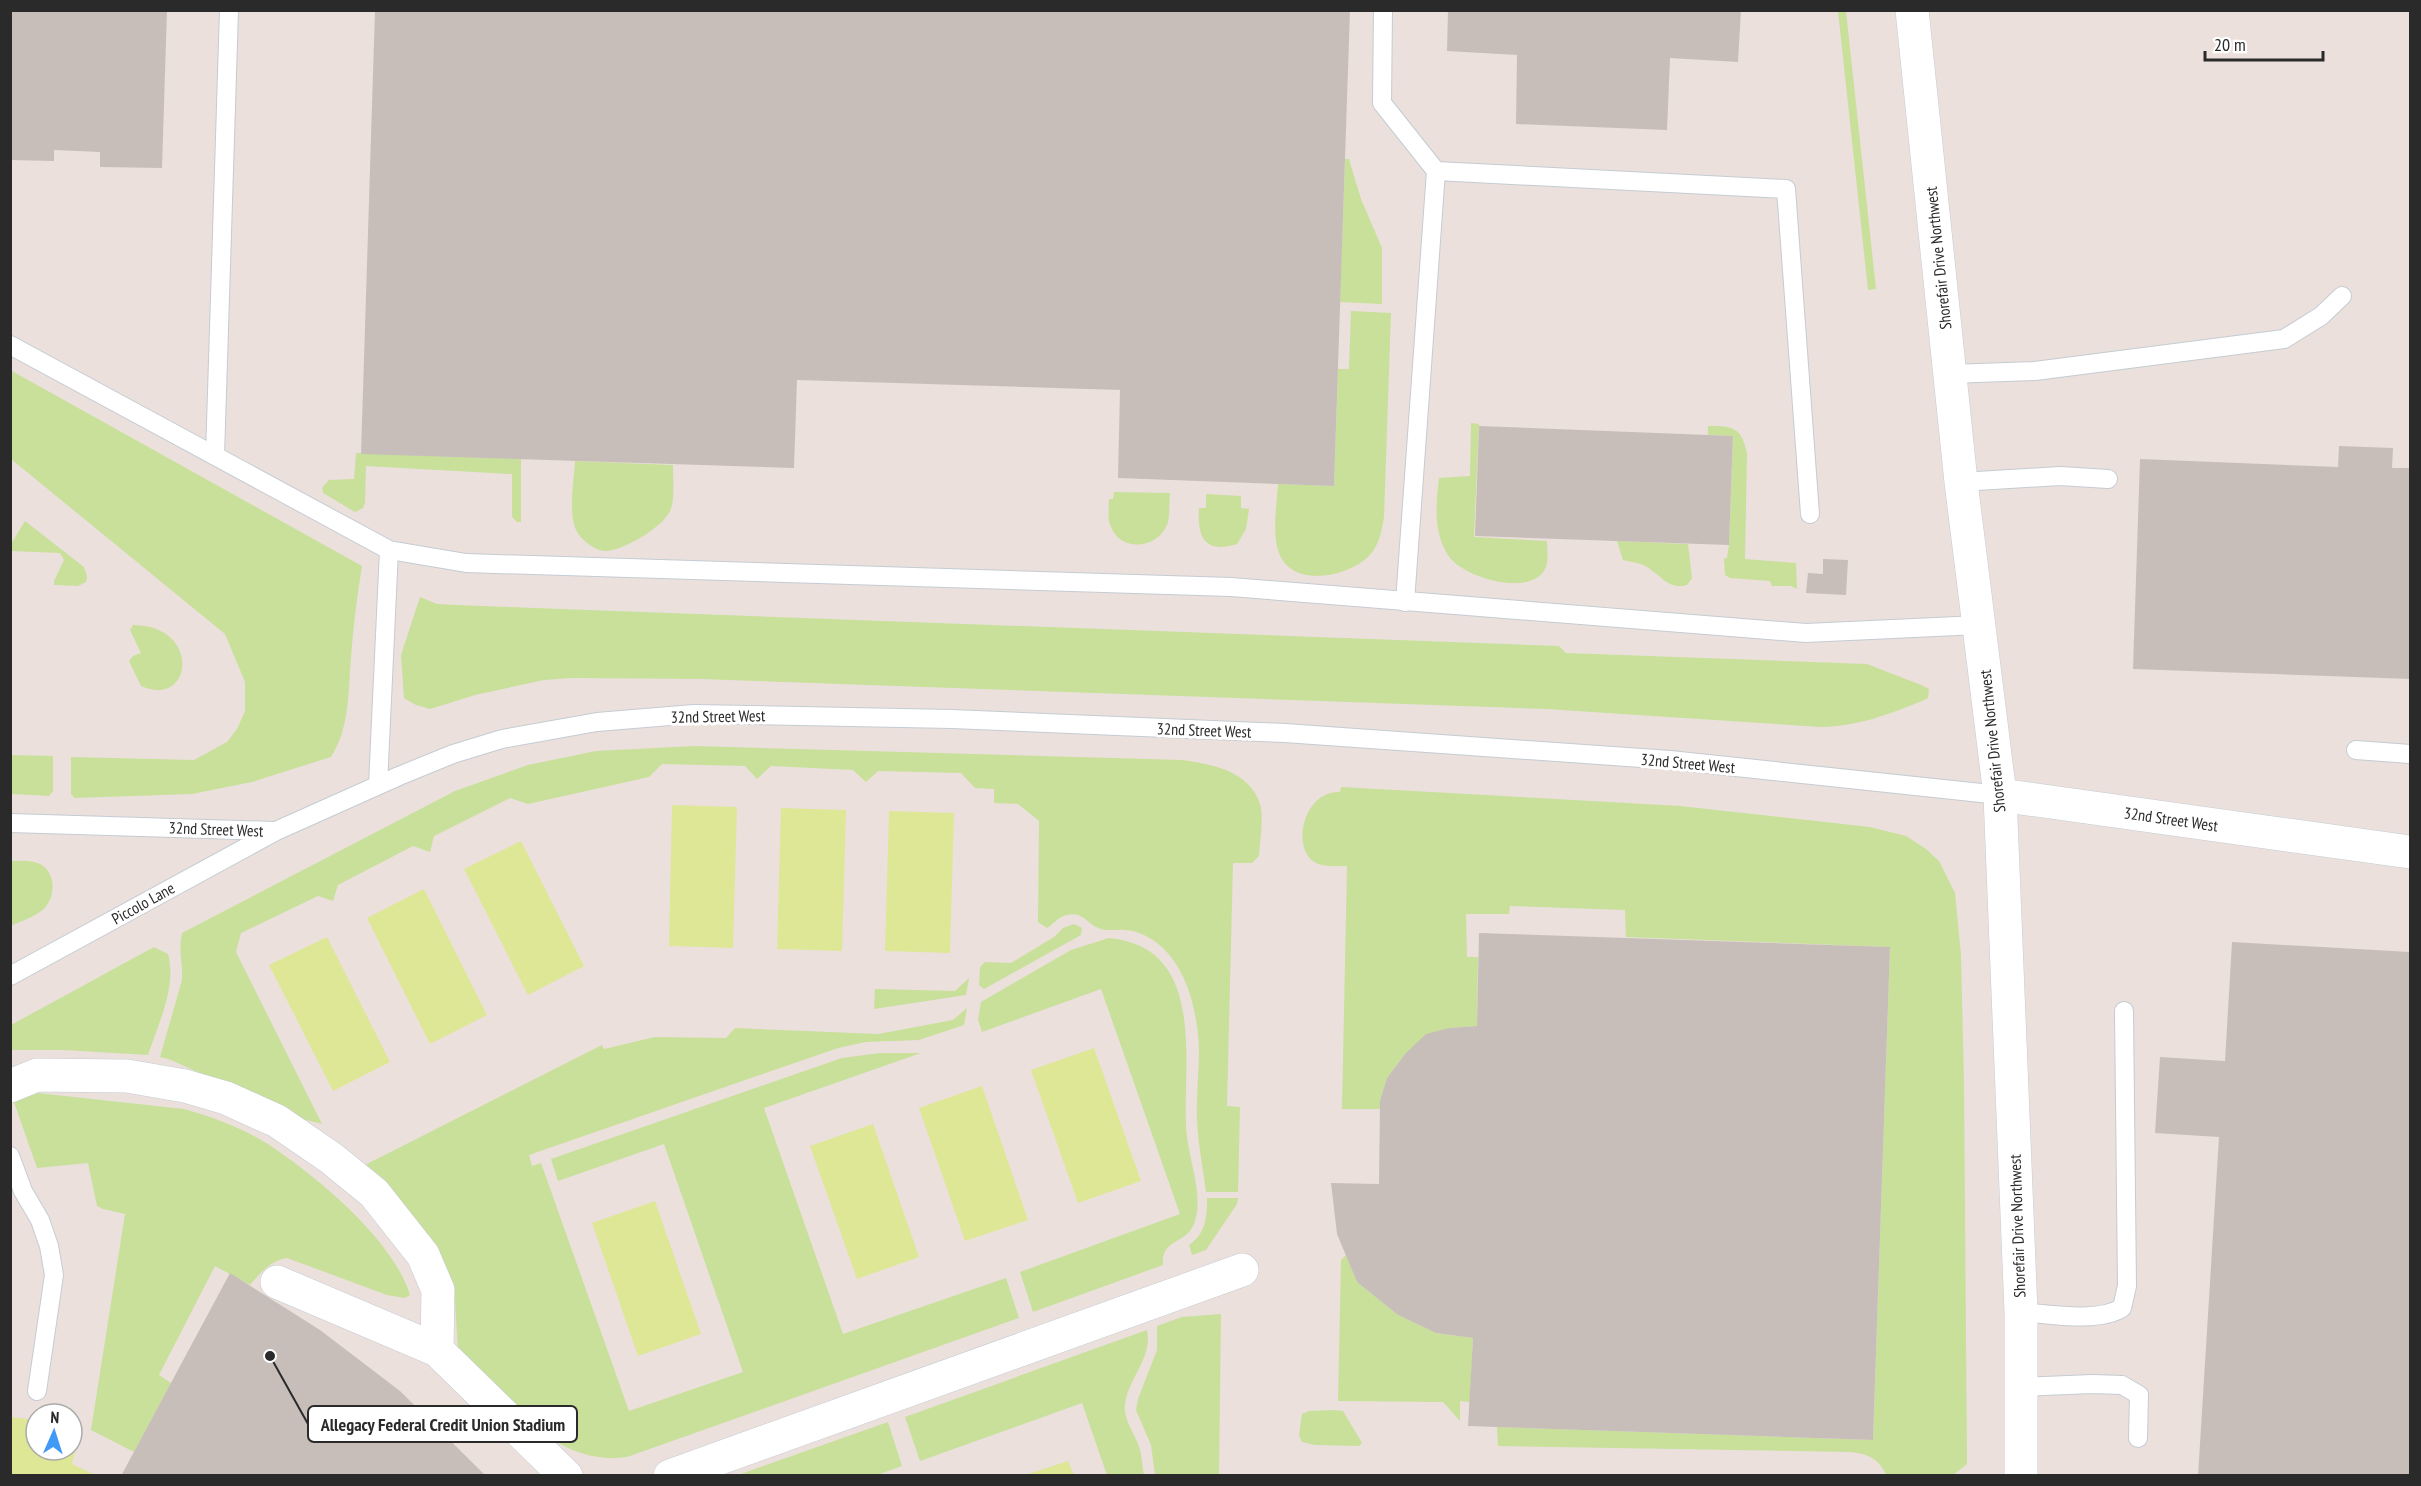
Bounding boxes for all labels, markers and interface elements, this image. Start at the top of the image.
scale bar [2205,24,2324,62]
text: 20 m [2214,33,2246,56]
street label: Shorefair Drive Northwest [1920,185,1955,330]
street label: Shorefair Drive Northwest [1974,668,2009,813]
street label: 32nd Street West [671,705,766,727]
street label: 32nd Street West [1156,718,1252,742]
street label: 32nd Street West [1640,749,1737,777]
street label: 32nd Street West [2123,803,2220,836]
street label: 32nd Street West [168,817,264,841]
street label: Piccolo Lane [108,878,178,928]
street label: Shorefair Drive Northwest [2004,1153,2029,1298]
north arrow [24,1402,84,1462]
callout: Allegacy Federal Credit Union Stadium [308,1406,577,1442]
text: N [50,1407,60,1427]
text: Allegacy Federal Credit Union Stadium [320,1413,565,1436]

